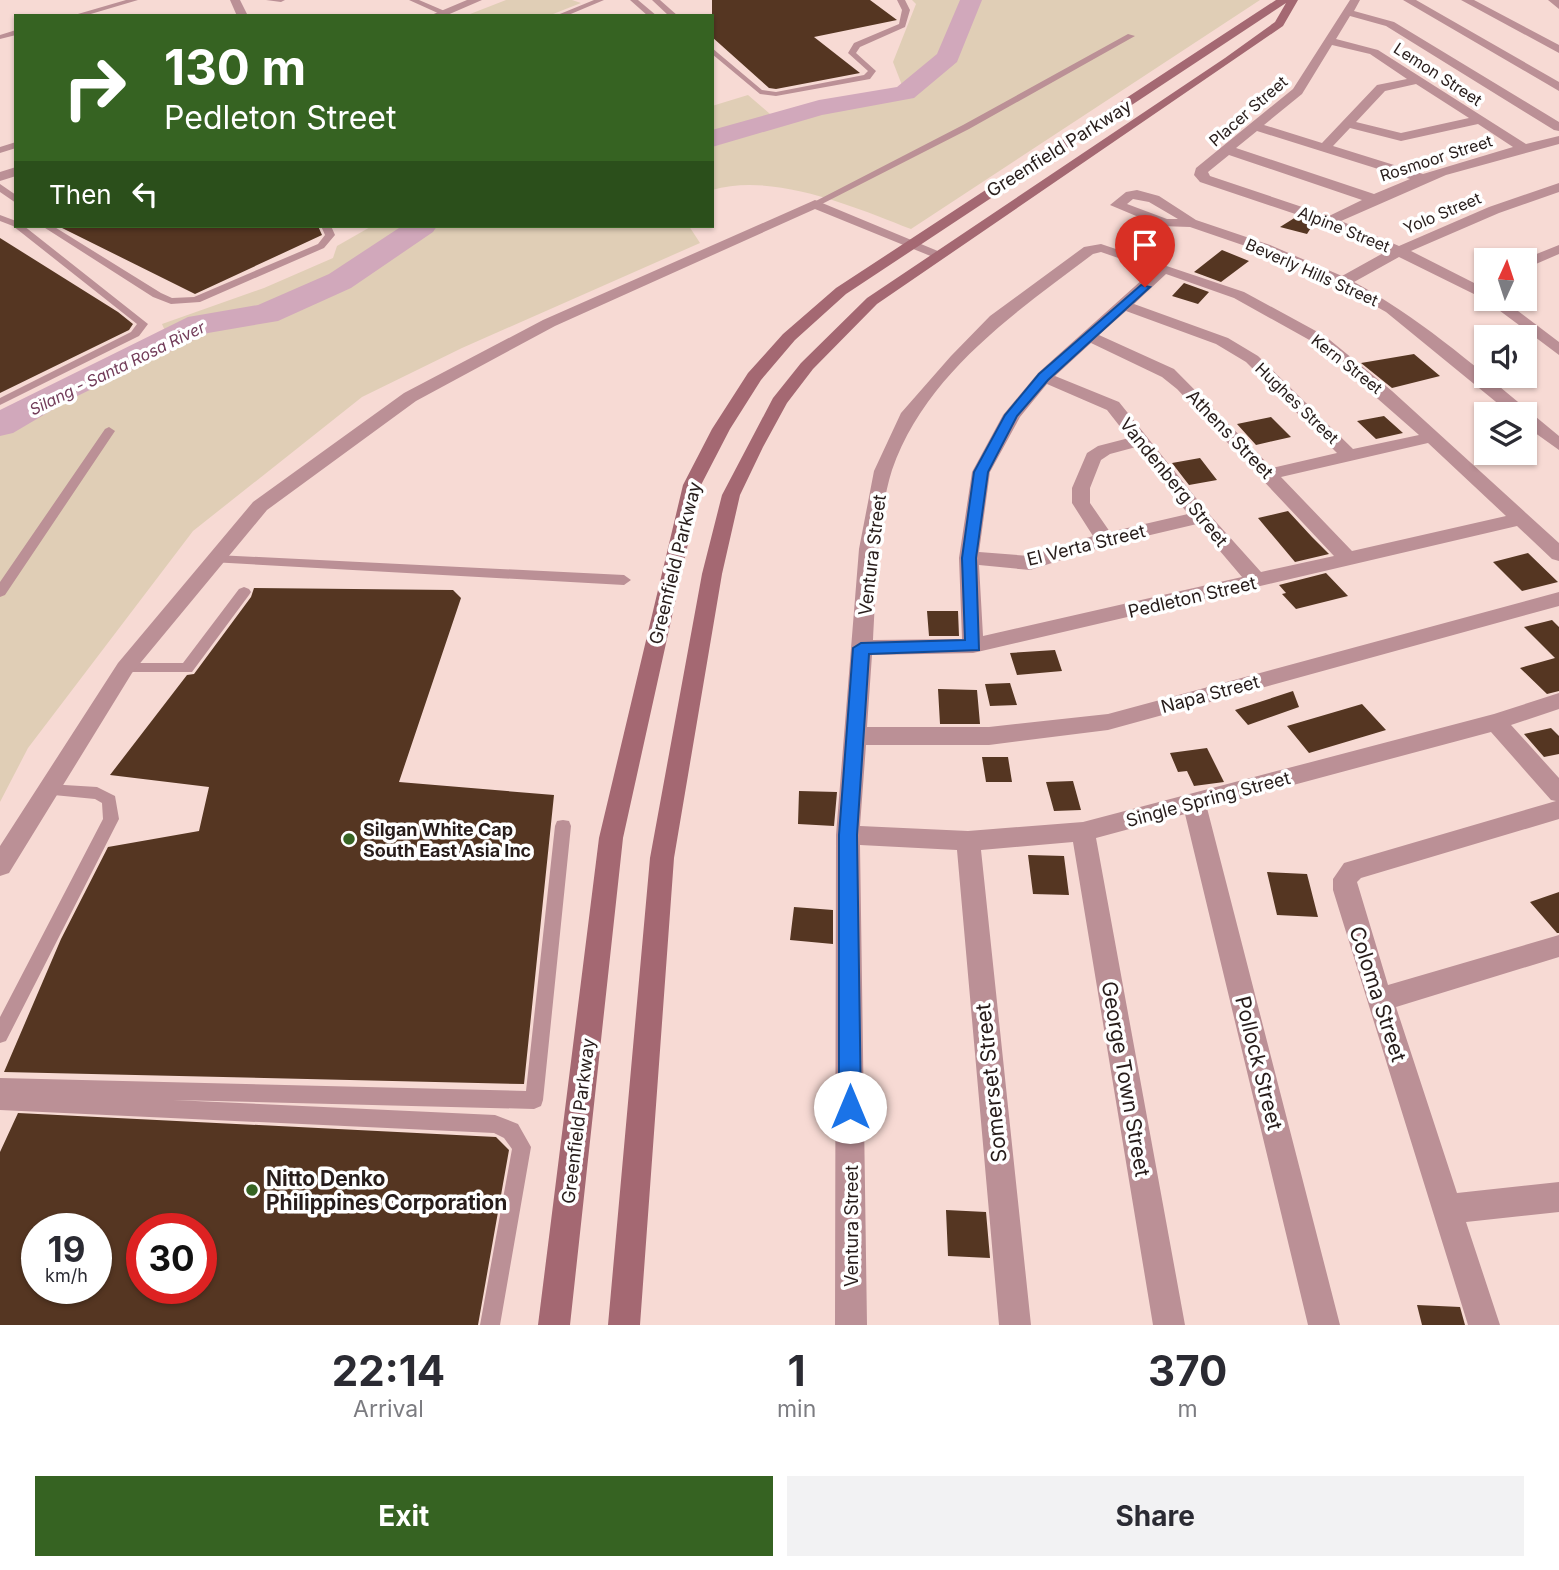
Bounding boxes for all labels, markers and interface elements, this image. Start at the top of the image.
text: 130 m [164,38,306,97]
street label: Lemon Street [1390,38,1486,110]
icon: right [49,42,140,133]
street label: Placer Street [1205,72,1291,150]
street label: Greenfield Parkway [983,95,1135,201]
text: Pedleton Street [164,98,396,137]
street label: Rosmoor Street [1377,130,1495,186]
icon: left [126,175,164,213]
text: Then [49,179,112,210]
street label: Yolo Street [1400,188,1484,238]
street label: Alpine Street [1295,202,1393,256]
pin [1115,215,1175,287]
icon: arrive [1126,226,1164,264]
street label: Beverly Hills Street [1243,234,1381,310]
north arrow [1474,248,1536,312]
map controls [1474,248,1537,465]
water label: Silang - Santa Rosa River [26,316,209,419]
button: sound [1474,325,1537,388]
street label: Kern Street [1307,330,1387,398]
street label: Hughes Street [1251,358,1343,448]
street label: Athens Street [1182,385,1278,483]
button: layers [1474,402,1537,465]
street label: Vandenberg Street [1116,413,1232,551]
street label: Greenfield Parkway [645,480,705,646]
street label: Ventura Street [854,493,890,617]
street label: El Verta Street [1025,520,1147,570]
street label: Pedleton Street [1126,572,1258,622]
street label: Napa Street [1159,671,1262,717]
street label: Single Spring Street [1124,767,1292,831]
place label: Silgan White Cap South East Asia Inc [363,819,531,861]
marker: Silgan White Cap South East Asia Inc [341,831,357,847]
street label: Coloma Street [1344,923,1412,1065]
street label: George Town Street [1097,979,1156,1179]
street label: Pollock Street [1230,993,1288,1133]
street label: Somerset Street [970,1002,1012,1164]
street label: Greenfield Parkway [557,1037,599,1205]
position arrow [813,1070,887,1144]
street label: Ventura Street [841,1165,862,1287]
place label: Nitto Denko Philippines Corporation [266,1166,507,1215]
marker: Nitto Denko Philippines Corporation [244,1182,260,1198]
speed limit sign: 30 [126,1213,217,1304]
text: 19 [48,1228,85,1270]
text: km/h [45,1265,88,1286]
text: 22:14 [332,1345,445,1396]
text: 1 [788,1345,806,1396]
text: 370 [1148,1345,1227,1396]
text: Arrival [353,1395,424,1423]
text: min [777,1395,816,1423]
text: m [1178,1395,1198,1423]
button: Exit [35,1476,773,1556]
button: Share [787,1476,1524,1556]

